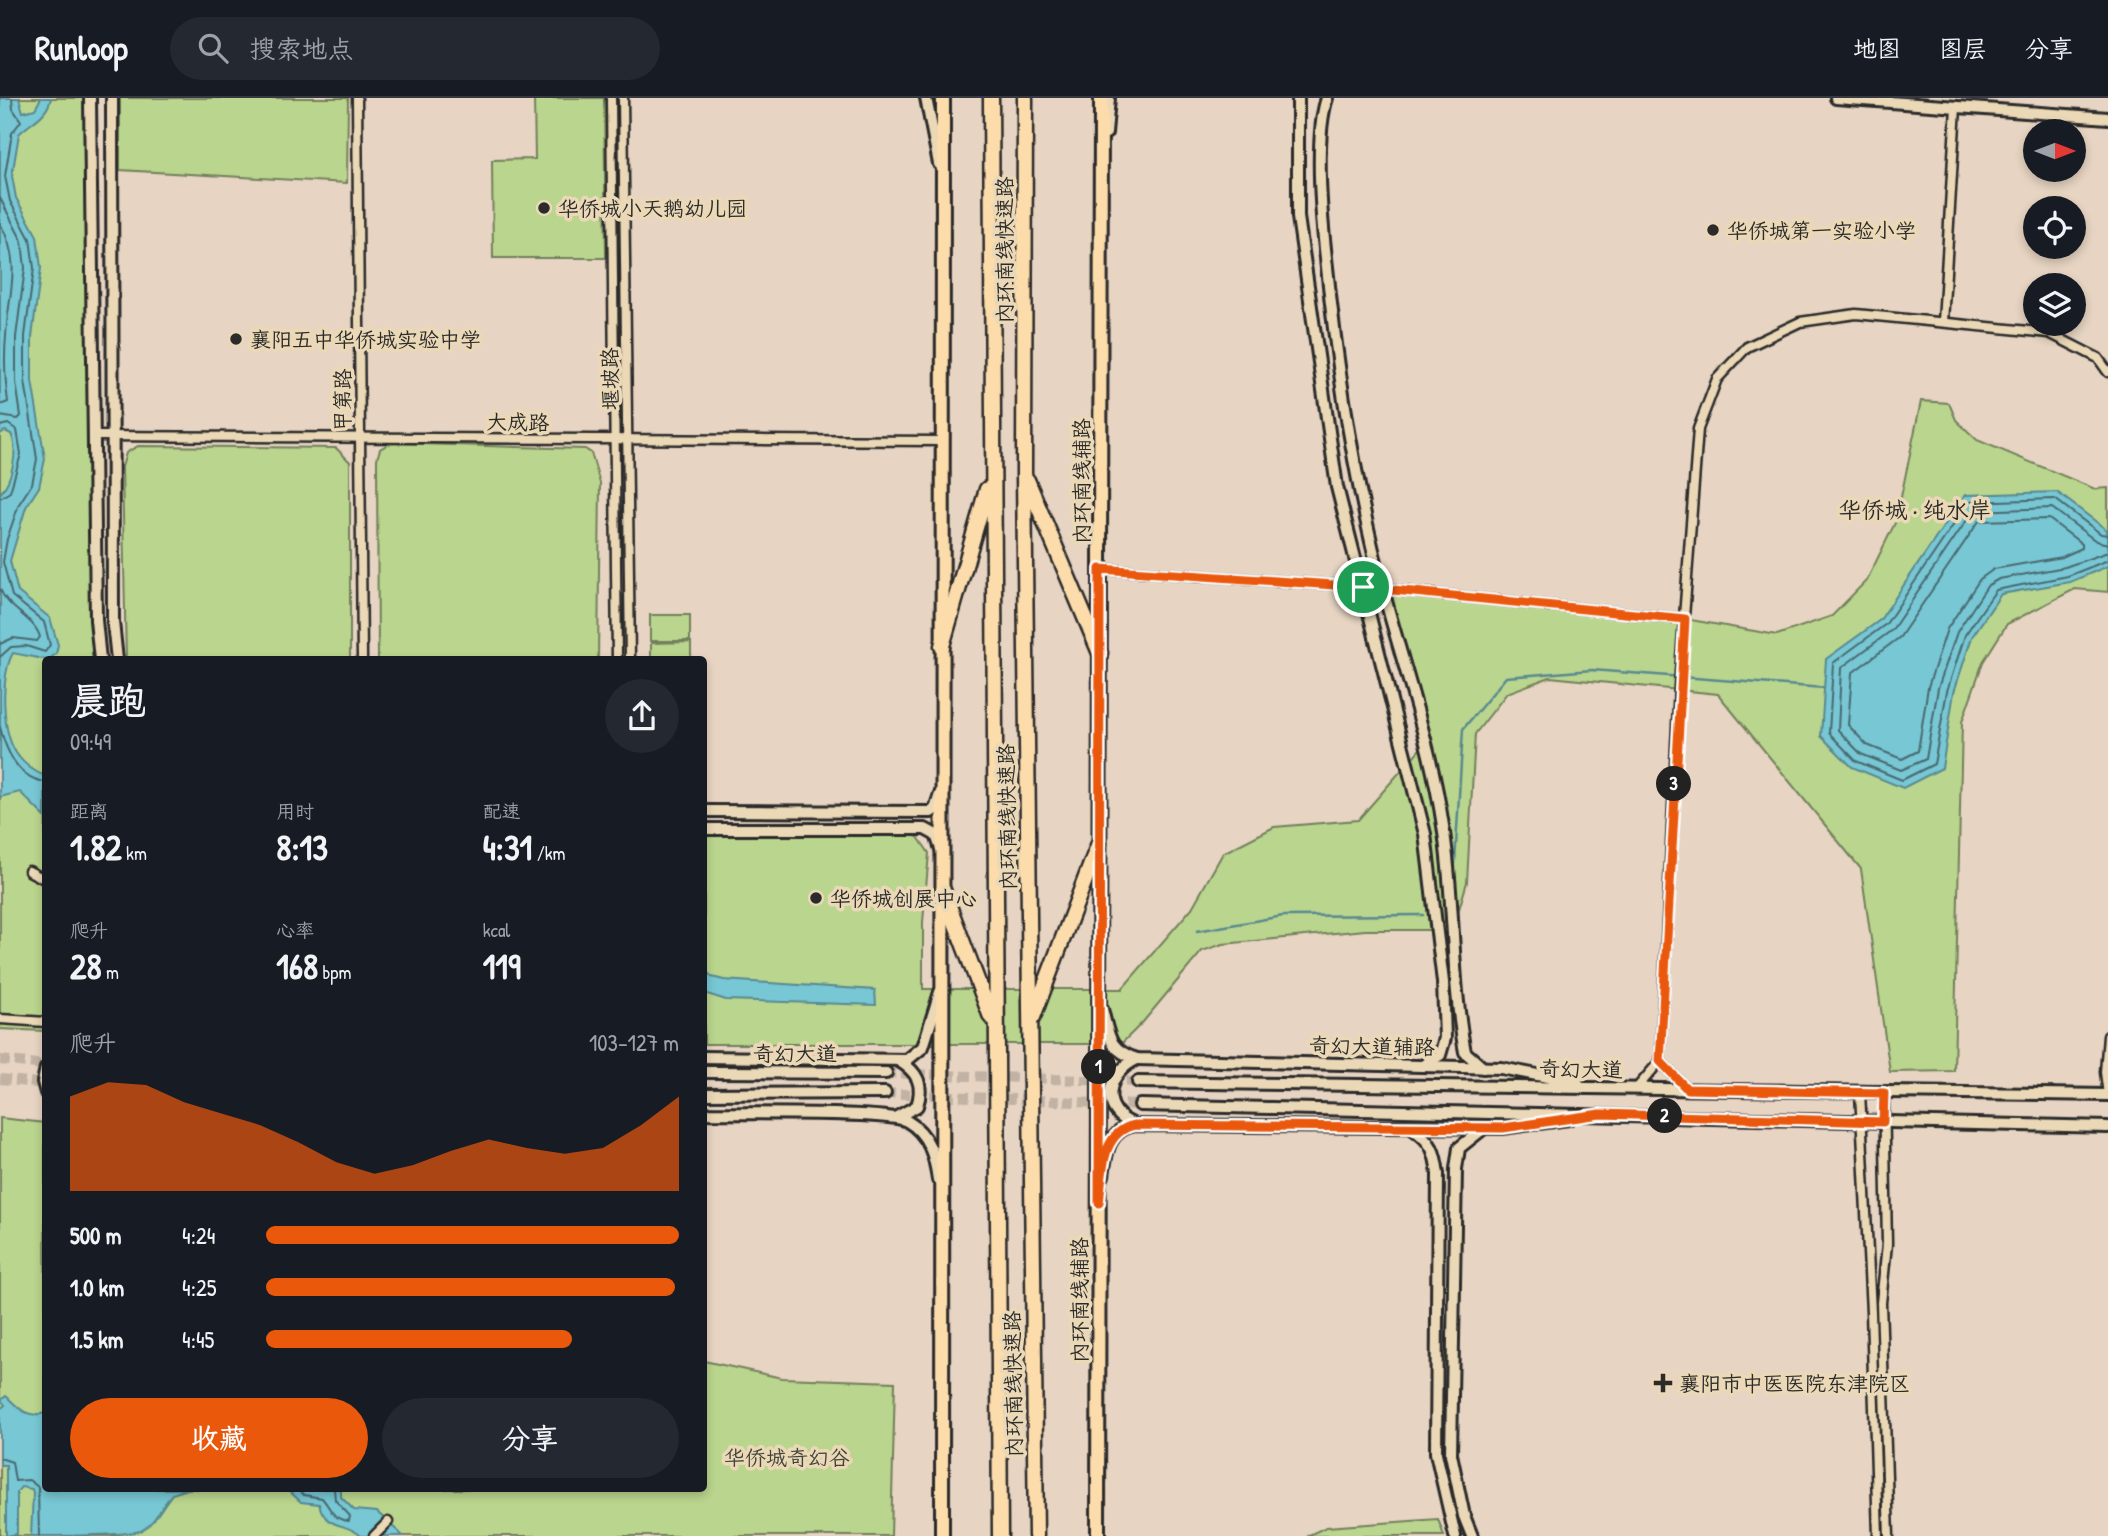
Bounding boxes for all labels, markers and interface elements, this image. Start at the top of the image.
search box [170,17,660,80]
text: Runloop [35,26,128,70]
icon: search [194,29,232,67]
text: 搜索地点 [250,31,354,66]
text: 地图 [1853,32,1901,64]
text: 图层 [1939,32,1987,64]
text: 分享 [2025,32,2073,64]
north arrow [2023,119,2086,182]
map controls [2023,119,2086,336]
street label: 内环南线快速路 [990,177,1019,324]
place label: 华侨城小天鹅幼儿园 [558,194,747,223]
button: locate [2023,196,2086,259]
marker: 华侨城小天鹅幼儿园 [536,200,552,216]
place label: 华侨城第一实验小学 [1727,216,1916,245]
marker: 华侨城第一实验小学 [1705,222,1721,238]
button: layers [2023,273,2086,336]
place label: 襄阳五中华侨城实验中学 [250,325,481,354]
marker: 襄阳五中华侨城实验中学 [228,331,244,347]
street label: 堰坡路 [595,347,625,411]
street label: 甲第路 [328,369,357,432]
street label: 大成路 [486,407,550,437]
street label: 内环南线辅路 [1067,418,1096,544]
district label: 华侨城 · 纯水岸 [1838,494,1992,525]
pin [1333,557,1393,617]
icon: arrive [1344,568,1382,606]
text: 晨跑 [70,674,146,726]
button: share [605,679,679,753]
text: 09:49 [70,726,111,757]
street label: 内环南线快速路 [991,743,1023,891]
pin: 3 [1656,766,1692,802]
text: 3 [1669,770,1678,796]
text: 距离 [70,798,108,824]
text: 用时 [276,798,314,824]
text: 配速 [483,798,521,824]
text: 1.82 [70,824,122,871]
text: 8:13 [276,824,328,871]
text: 4:31 [483,824,532,871]
text: km [122,840,147,866]
text: /km [532,840,566,866]
place label: 华侨城创展中心 [830,884,977,913]
marker: 华侨城创展中心 [808,890,824,906]
text: 爬升 [70,917,108,943]
text: 心率 [276,917,314,943]
text: kcal [483,917,510,943]
text: 28 [70,943,102,990]
text: 168 [276,943,318,990]
text: 119 [483,943,521,990]
text: m [102,959,119,985]
text: bpm [318,959,351,985]
text: 爬升 [70,1027,116,1058]
text: 103–127 m [589,1027,679,1058]
street label: 奇幻大道辅路 [1309,1030,1435,1062]
street label: 奇幻大道 [753,1039,837,1068]
pin: 1 [1082,1049,1116,1084]
text: 1 [1095,1053,1102,1079]
street label: 奇幻大道 [1539,1054,1623,1084]
pin: 2 [1648,1098,1682,1134]
text: 2 [1660,1102,1669,1128]
text: 500 m [70,1220,121,1251]
text: 4:24 [182,1220,215,1251]
street label: 内环南线辅路 [1065,1237,1094,1363]
text: 1.0 km [70,1272,124,1303]
text: 4:25 [182,1272,216,1303]
street label: 内环南线快速路 [997,1310,1029,1458]
text: 1.5 km [70,1324,123,1355]
text: 4:45 [182,1324,214,1355]
place label: 襄阳市中医医院东津院区 [1679,1369,1910,1398]
marker: 襄阳市中医医院东津院区 [1653,1373,1673,1393]
button: 收藏 [70,1398,368,1478]
button: 分享 [382,1398,679,1478]
park label: 华侨城奇幻谷 [724,1443,850,1472]

